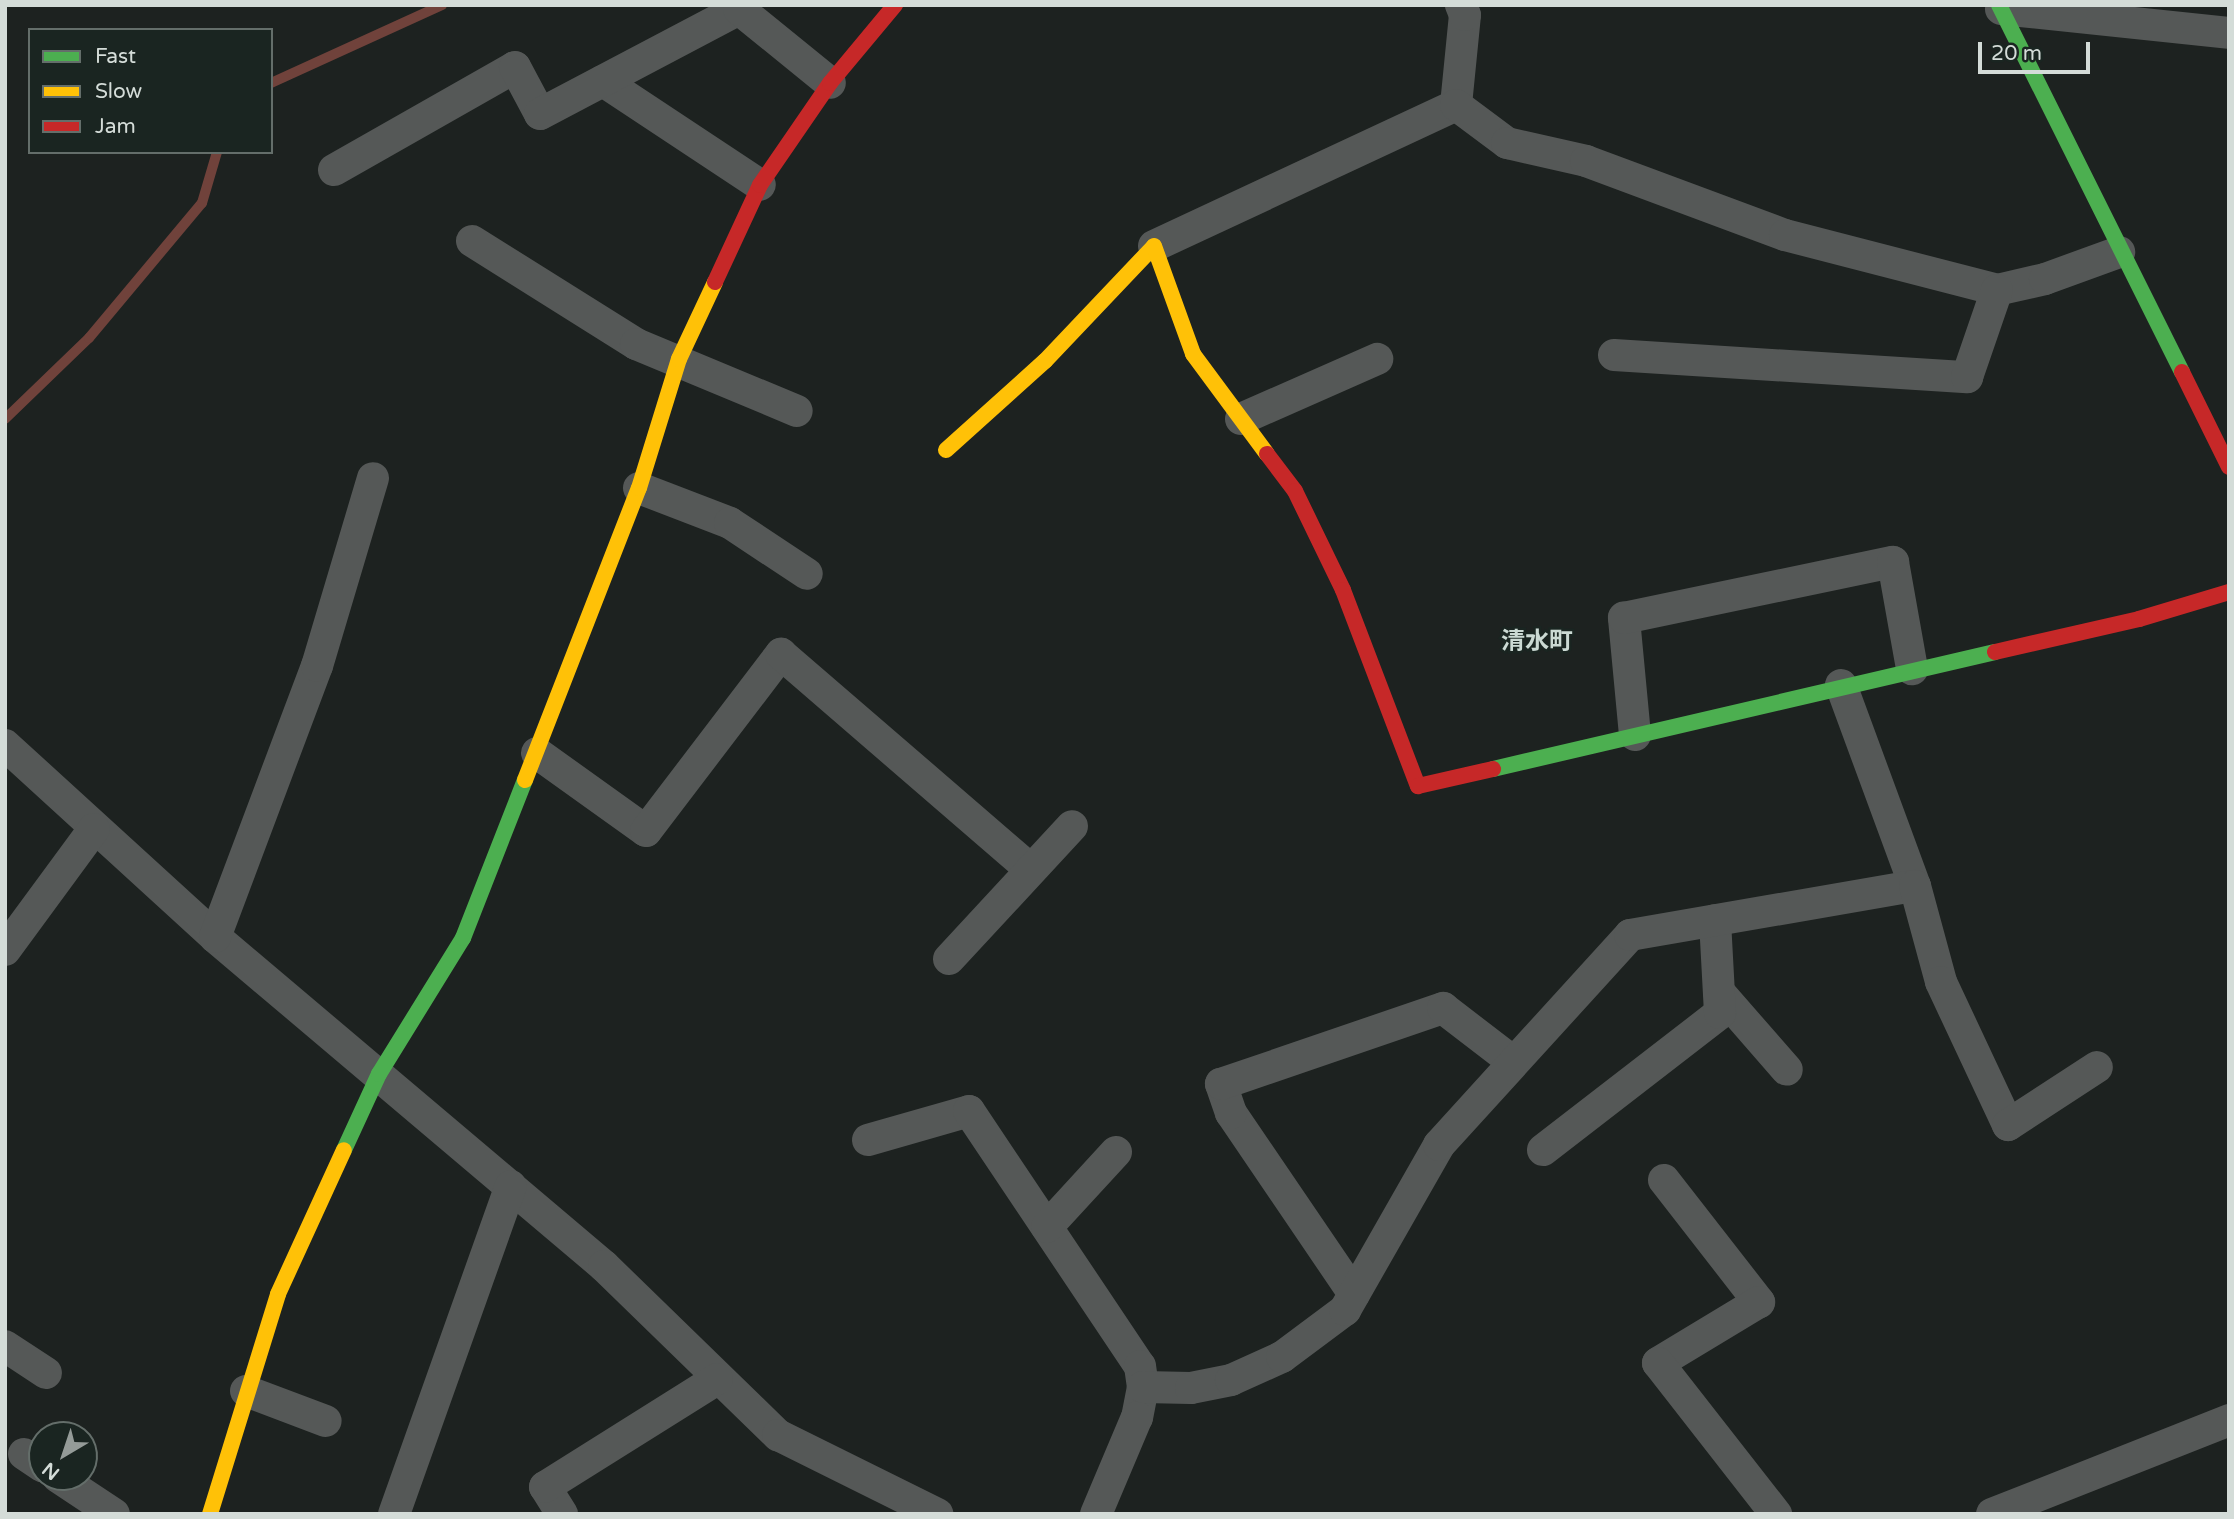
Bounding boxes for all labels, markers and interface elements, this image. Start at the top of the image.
legend [28,28,273,154]
scale bar [1982,28,2094,72]
text: 20 m [1991,41,2042,66]
text: Fast [95,44,136,69]
text: Slow [95,79,142,104]
text: Jam [95,114,136,139]
district label: 清水町 [1501,628,1573,656]
north arrow [28,1421,98,1491]
text: N [38,1457,64,1484]

